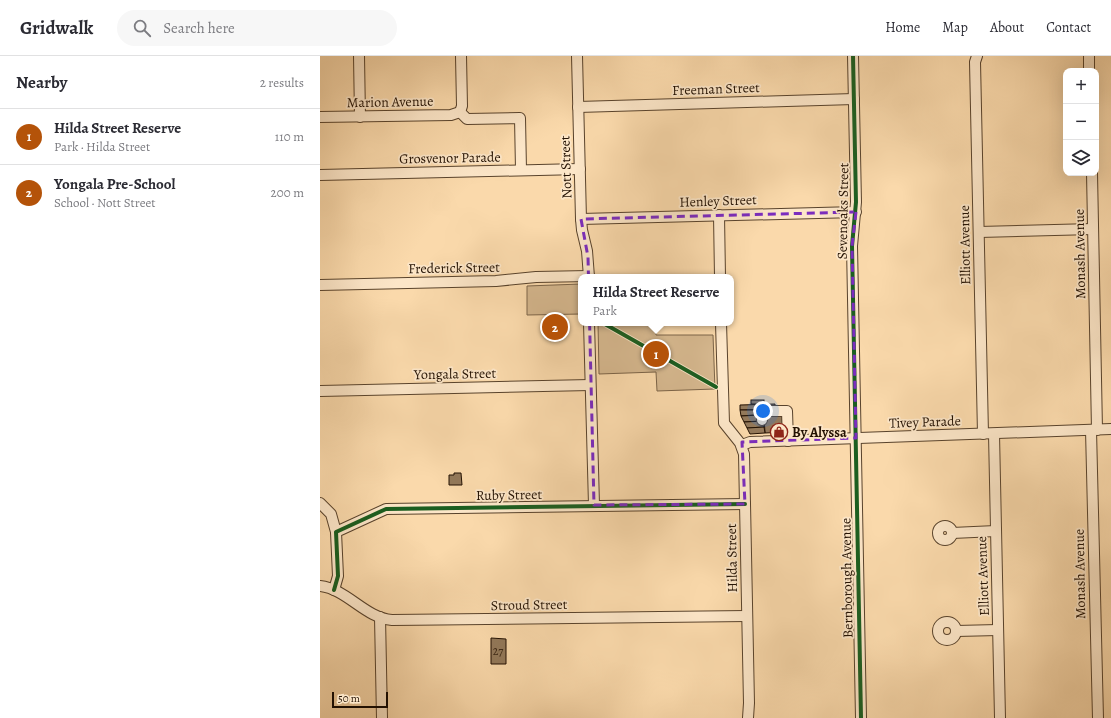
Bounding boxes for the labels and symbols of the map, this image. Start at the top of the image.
street label: Freeman Street [672,78,761,100]
street label: Marion Avenue [347,92,433,112]
street label: Nott Street [555,135,577,199]
street label: Grosvenor Parade [399,148,501,168]
street label: Sevenoaks Street [833,162,853,259]
street label: Henley Street [679,190,757,212]
street label: Elliott Avenue [955,205,975,285]
street label: Monash Avenue [1070,209,1090,299]
street label: Frederick Street [408,258,500,278]
pin: 2 [542,312,568,342]
pin: 1 [643,339,669,369]
street label: Yongala Street [413,364,497,384]
your location [753,401,773,421]
street label: Tivey Parade [889,411,961,433]
shop icon: By Alyssa [769,422,789,442]
place label: By Alyssa [792,423,847,442]
street label: Ruby Street [476,485,543,505]
street label: Bernborough Avenue [836,518,858,638]
street label: Hilda Street [722,523,742,593]
street label: Monash Avenue [1070,529,1090,619]
street label: Elliott Avenue [972,536,994,616]
street label: Stroud Street [491,595,568,615]
house number: 27 [493,643,504,659]
scale bar [332,690,388,709]

